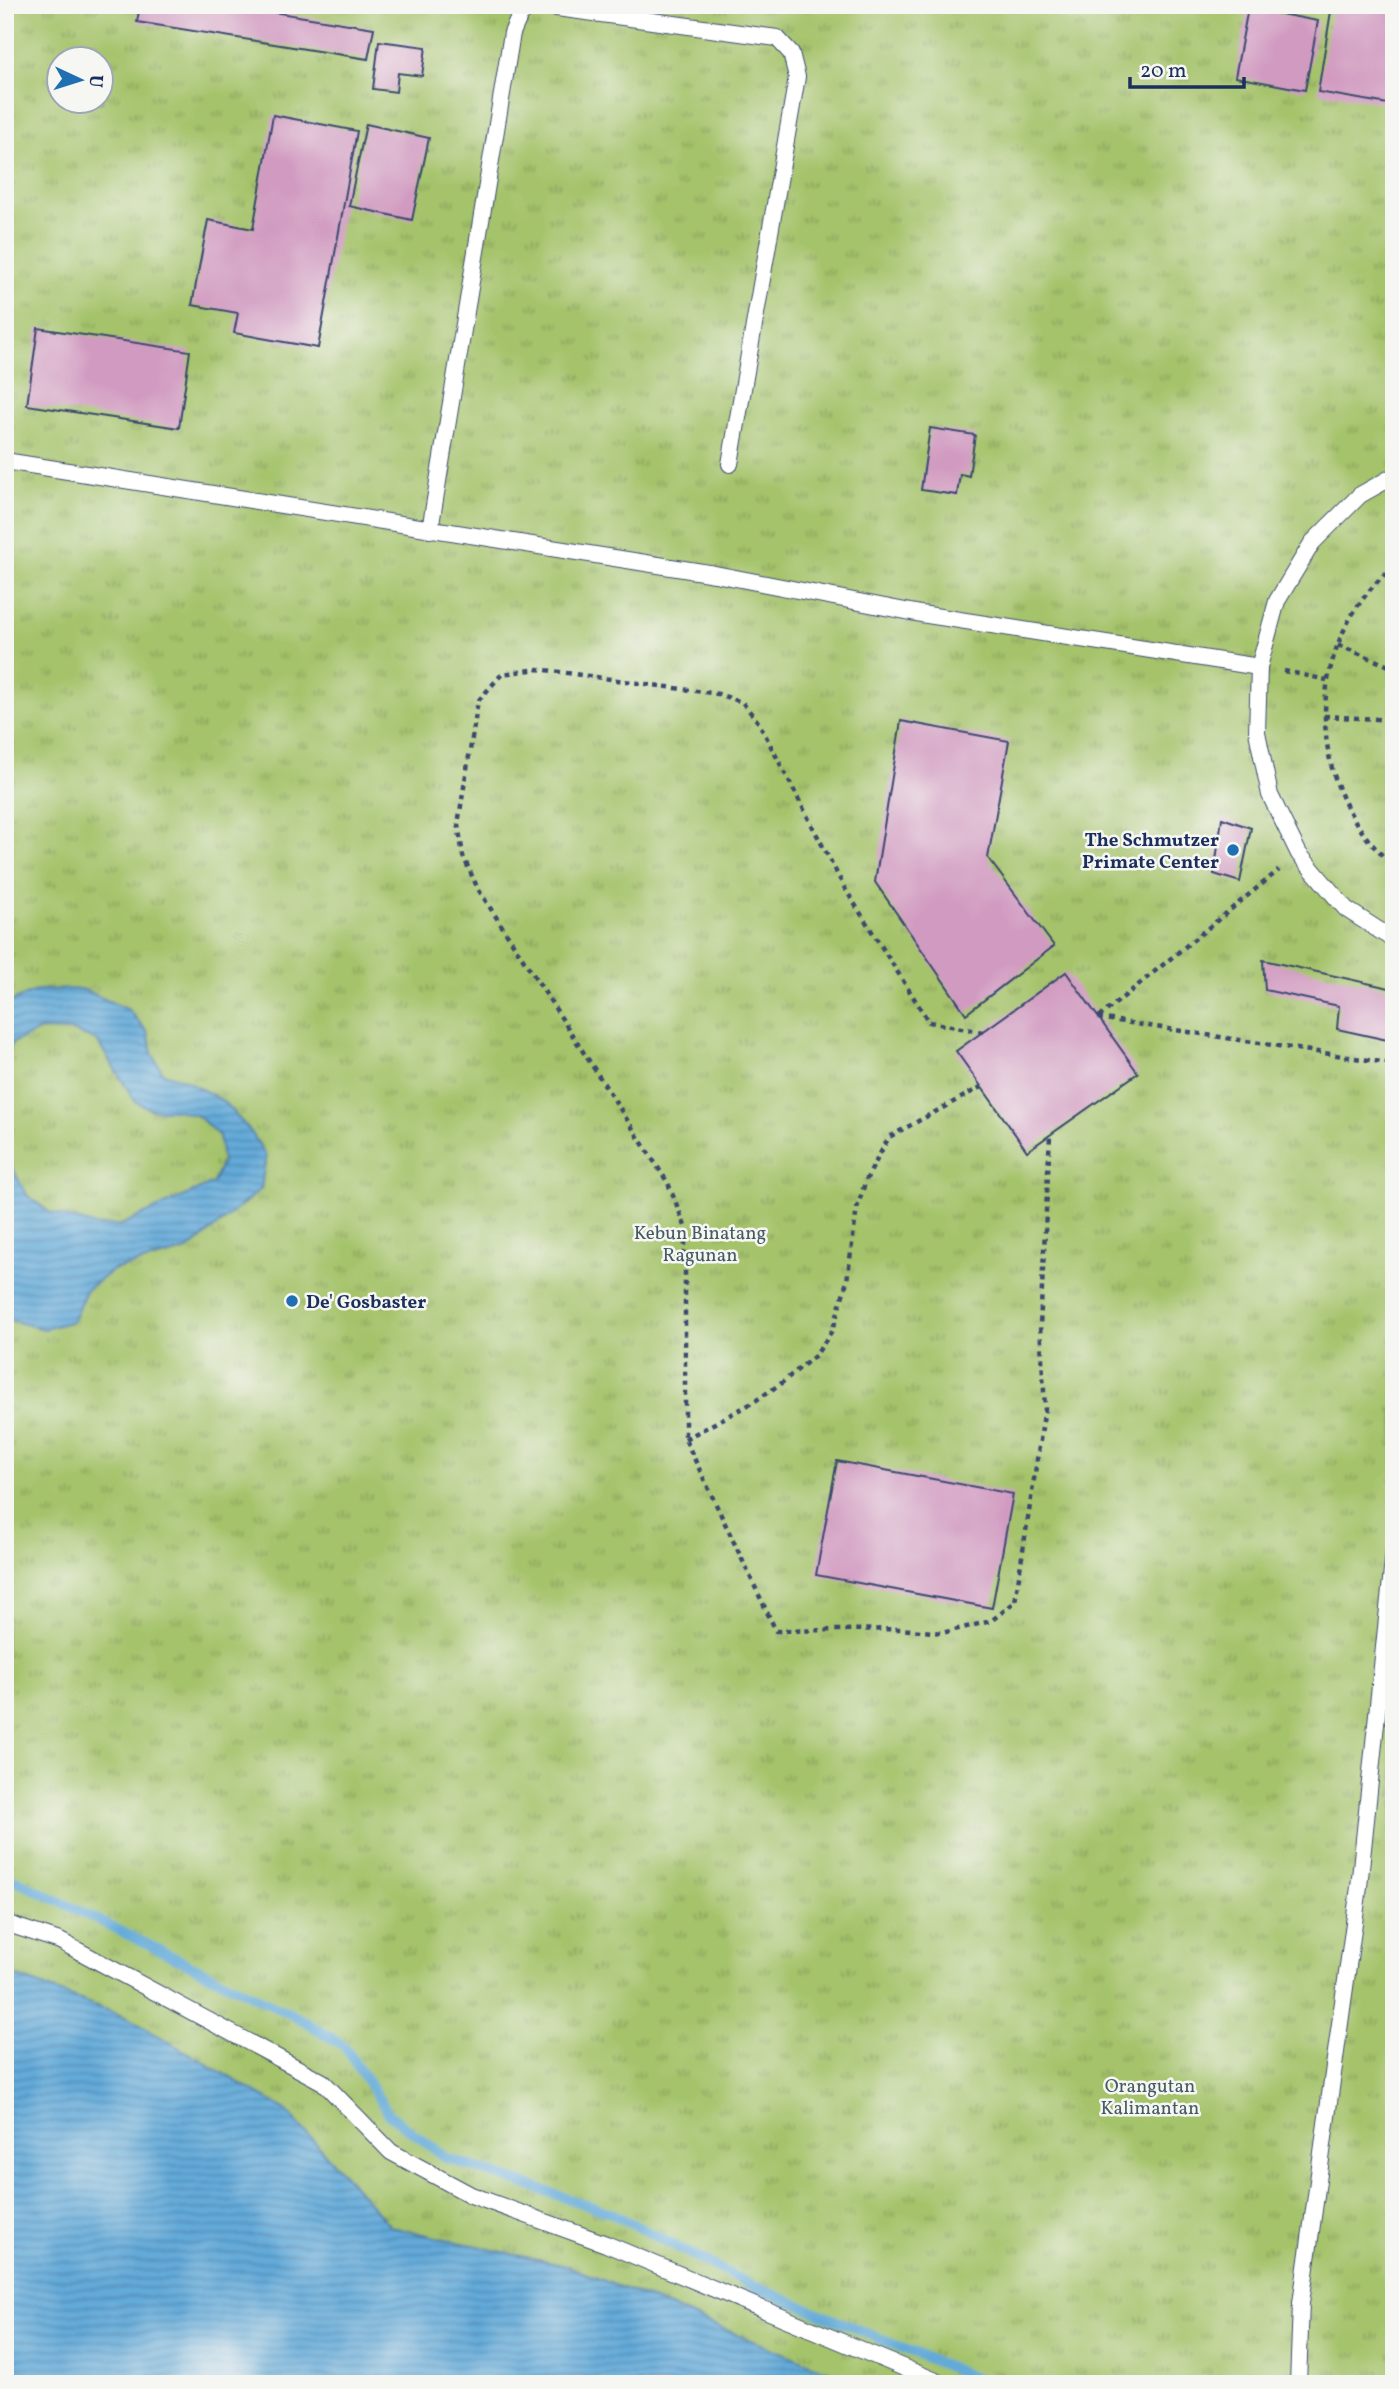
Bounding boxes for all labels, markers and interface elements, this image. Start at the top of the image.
north arrow [46,46,116,116]
scale bar [1130,46,1243,90]
text: 20 m [1140,57,1186,86]
text: U [82,74,108,88]
place label: The Schmutzer Primate Center [1082,828,1219,876]
marker: The Schmutzer Primate Center [1225,842,1241,858]
park label: Kebun Binatang Ragunan [634,1221,766,1269]
place label: De' Gosbaster [306,1290,426,1316]
marker: De' Gosbaster [284,1293,300,1309]
park label: Orangutan Kalimantan [1101,2074,1199,2122]

